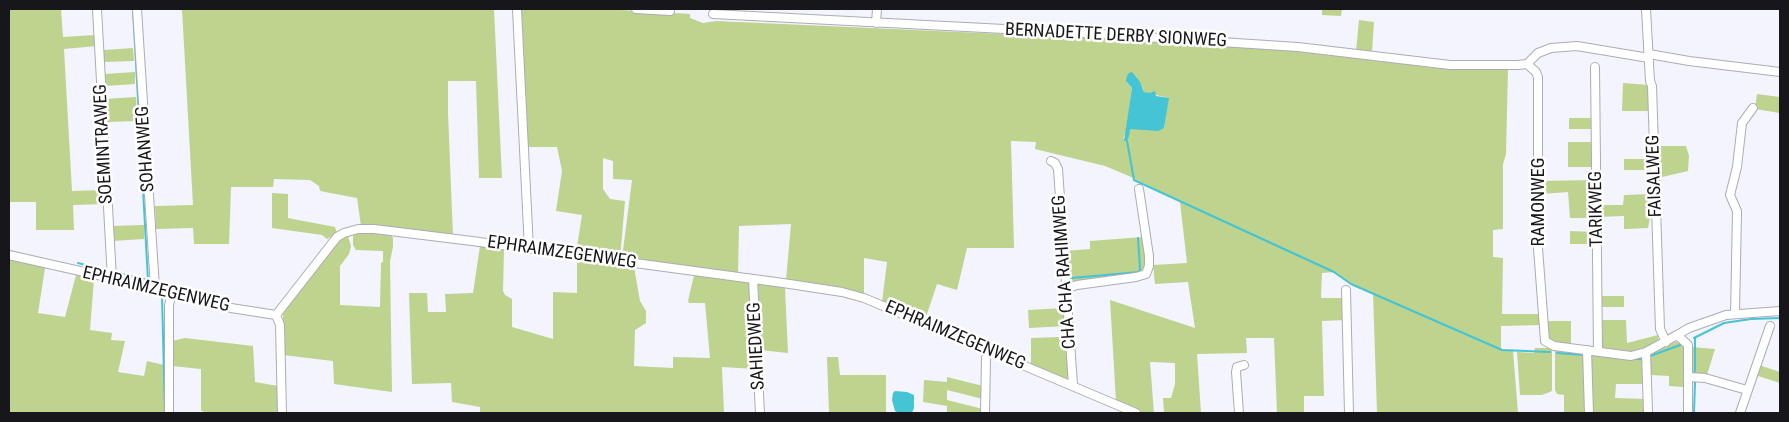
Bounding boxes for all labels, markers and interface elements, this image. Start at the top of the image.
street label: BERNADETTE DERBY SIONWEG [1005,19,1227,53]
street label: SOEMINTRAWEG [90,83,118,205]
street label: SOHANWEG [132,105,160,193]
street label: FAISALWEG [1643,134,1667,218]
street label: RAMONWEG [1528,158,1550,246]
street label: TARIKWEG [1586,171,1608,247]
street label: CHA CHA RAHIMWEG [1049,194,1081,350]
street label: EPHRAIMZEGENWEG [486,232,638,274]
street label: EPHRAIMZEGENWEG [80,263,232,317]
street label: EPHRAIMZEGENWEG [882,297,1028,375]
street label: SAHIEDWEG [744,302,770,390]

